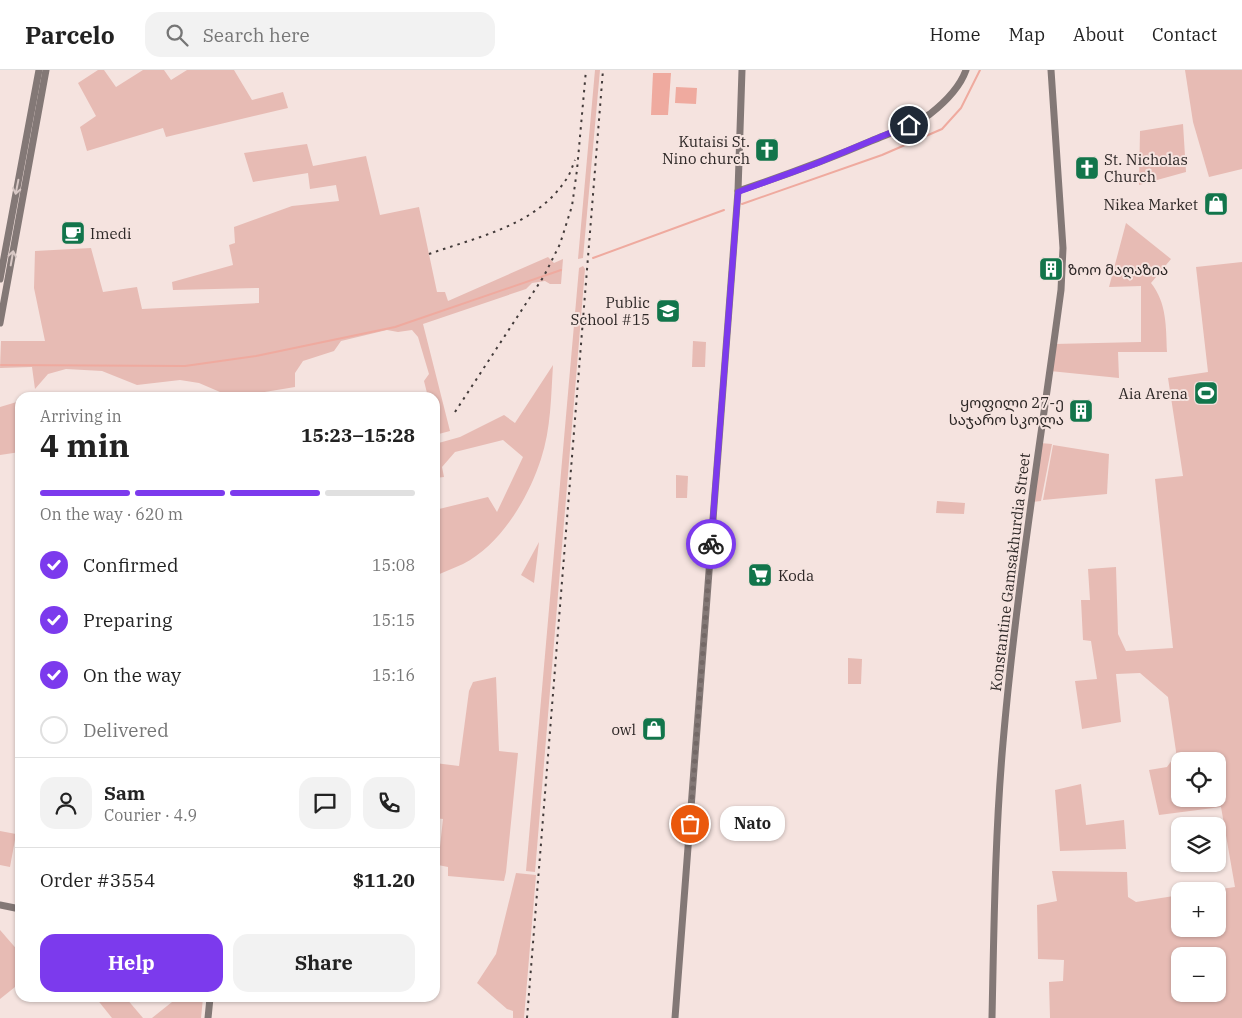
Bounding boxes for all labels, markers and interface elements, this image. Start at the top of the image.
search box [145,12,495,57]
text: Parcelo [25,19,115,51]
icon: search [163,21,191,49]
text: Search here [203,23,310,47]
text: Home [929,23,981,46]
text: Map [1009,23,1045,46]
text: About [1073,23,1124,46]
text: Contact [1152,23,1217,46]
pin [888,104,930,146]
icon: home [895,111,923,139]
place label: Kutaisi St. Nino church [662,132,750,168]
church icon: Kutaisi St. Nino church [754,137,780,163]
place label: St. Nicholas Church [1104,150,1188,186]
church icon: St. Nicholas Church [1074,155,1100,181]
one-way arrow [12,178,22,194]
shop icon: Nikea Market [1203,191,1229,217]
place label: Nikea Market [1103,195,1198,214]
cafe icon: Imedi [60,220,86,246]
place label: Imedi [90,224,132,243]
one-way arrow [7,250,17,266]
building icon: ზოო მაღაზია [1038,256,1064,282]
place label: ზოო მაღაზია [1068,260,1168,279]
place label: Public School #15 [571,293,650,329]
school or university icon: Public School #15 [655,298,681,324]
sports icon: Aia Arena [1193,380,1219,406]
place label: Aia Arena [1119,384,1188,403]
place label: ყოფილი 27-ე საჯარო სკოლა [949,393,1064,429]
building icon: ყოფილი 27-ე საჯარო სკოლა [1068,398,1094,424]
text: Arriving in [40,406,122,426]
text: 15:23–15:28 [301,423,415,447]
text: 4 min [40,424,130,466]
street label: Konstantine Gamsakhurdia Street [986,452,1034,692]
text: On the way · 620 m [40,504,183,524]
courier [686,519,736,569]
icon: bike [697,530,725,558]
icon: check [40,551,68,579]
text: Confirmed [83,553,178,577]
text: 15:08 [372,555,415,575]
supermarket icon: Koda [747,562,773,588]
place label: Koda [778,566,814,585]
icon: check [40,606,68,634]
text: Preparing [83,608,172,632]
text: 15:15 [372,610,415,630]
icon: check [40,661,68,689]
text: On the way [83,663,181,687]
text: 15:16 [372,665,415,685]
shop icon: owl [641,716,667,742]
text: Delivered [83,718,169,742]
place label: owl [611,720,636,739]
map controls [1171,752,1226,1002]
button: locate [1171,752,1226,807]
button: person [40,777,92,829]
button: chat [299,777,351,829]
button: phone [363,777,415,829]
text: Sam [104,781,145,805]
pin [669,803,711,845]
text: Courier · 4.9 [104,805,197,825]
callout: Nato [720,806,785,842]
icon: bag [676,810,704,838]
text: Nato [734,813,771,833]
button: layers [1171,817,1226,872]
text: Order #3554 [40,868,155,892]
text: $11.20 [353,868,415,892]
button: + [1171,882,1226,937]
button: Help [40,934,223,992]
button: Share [233,934,415,992]
button: − [1171,947,1226,1002]

